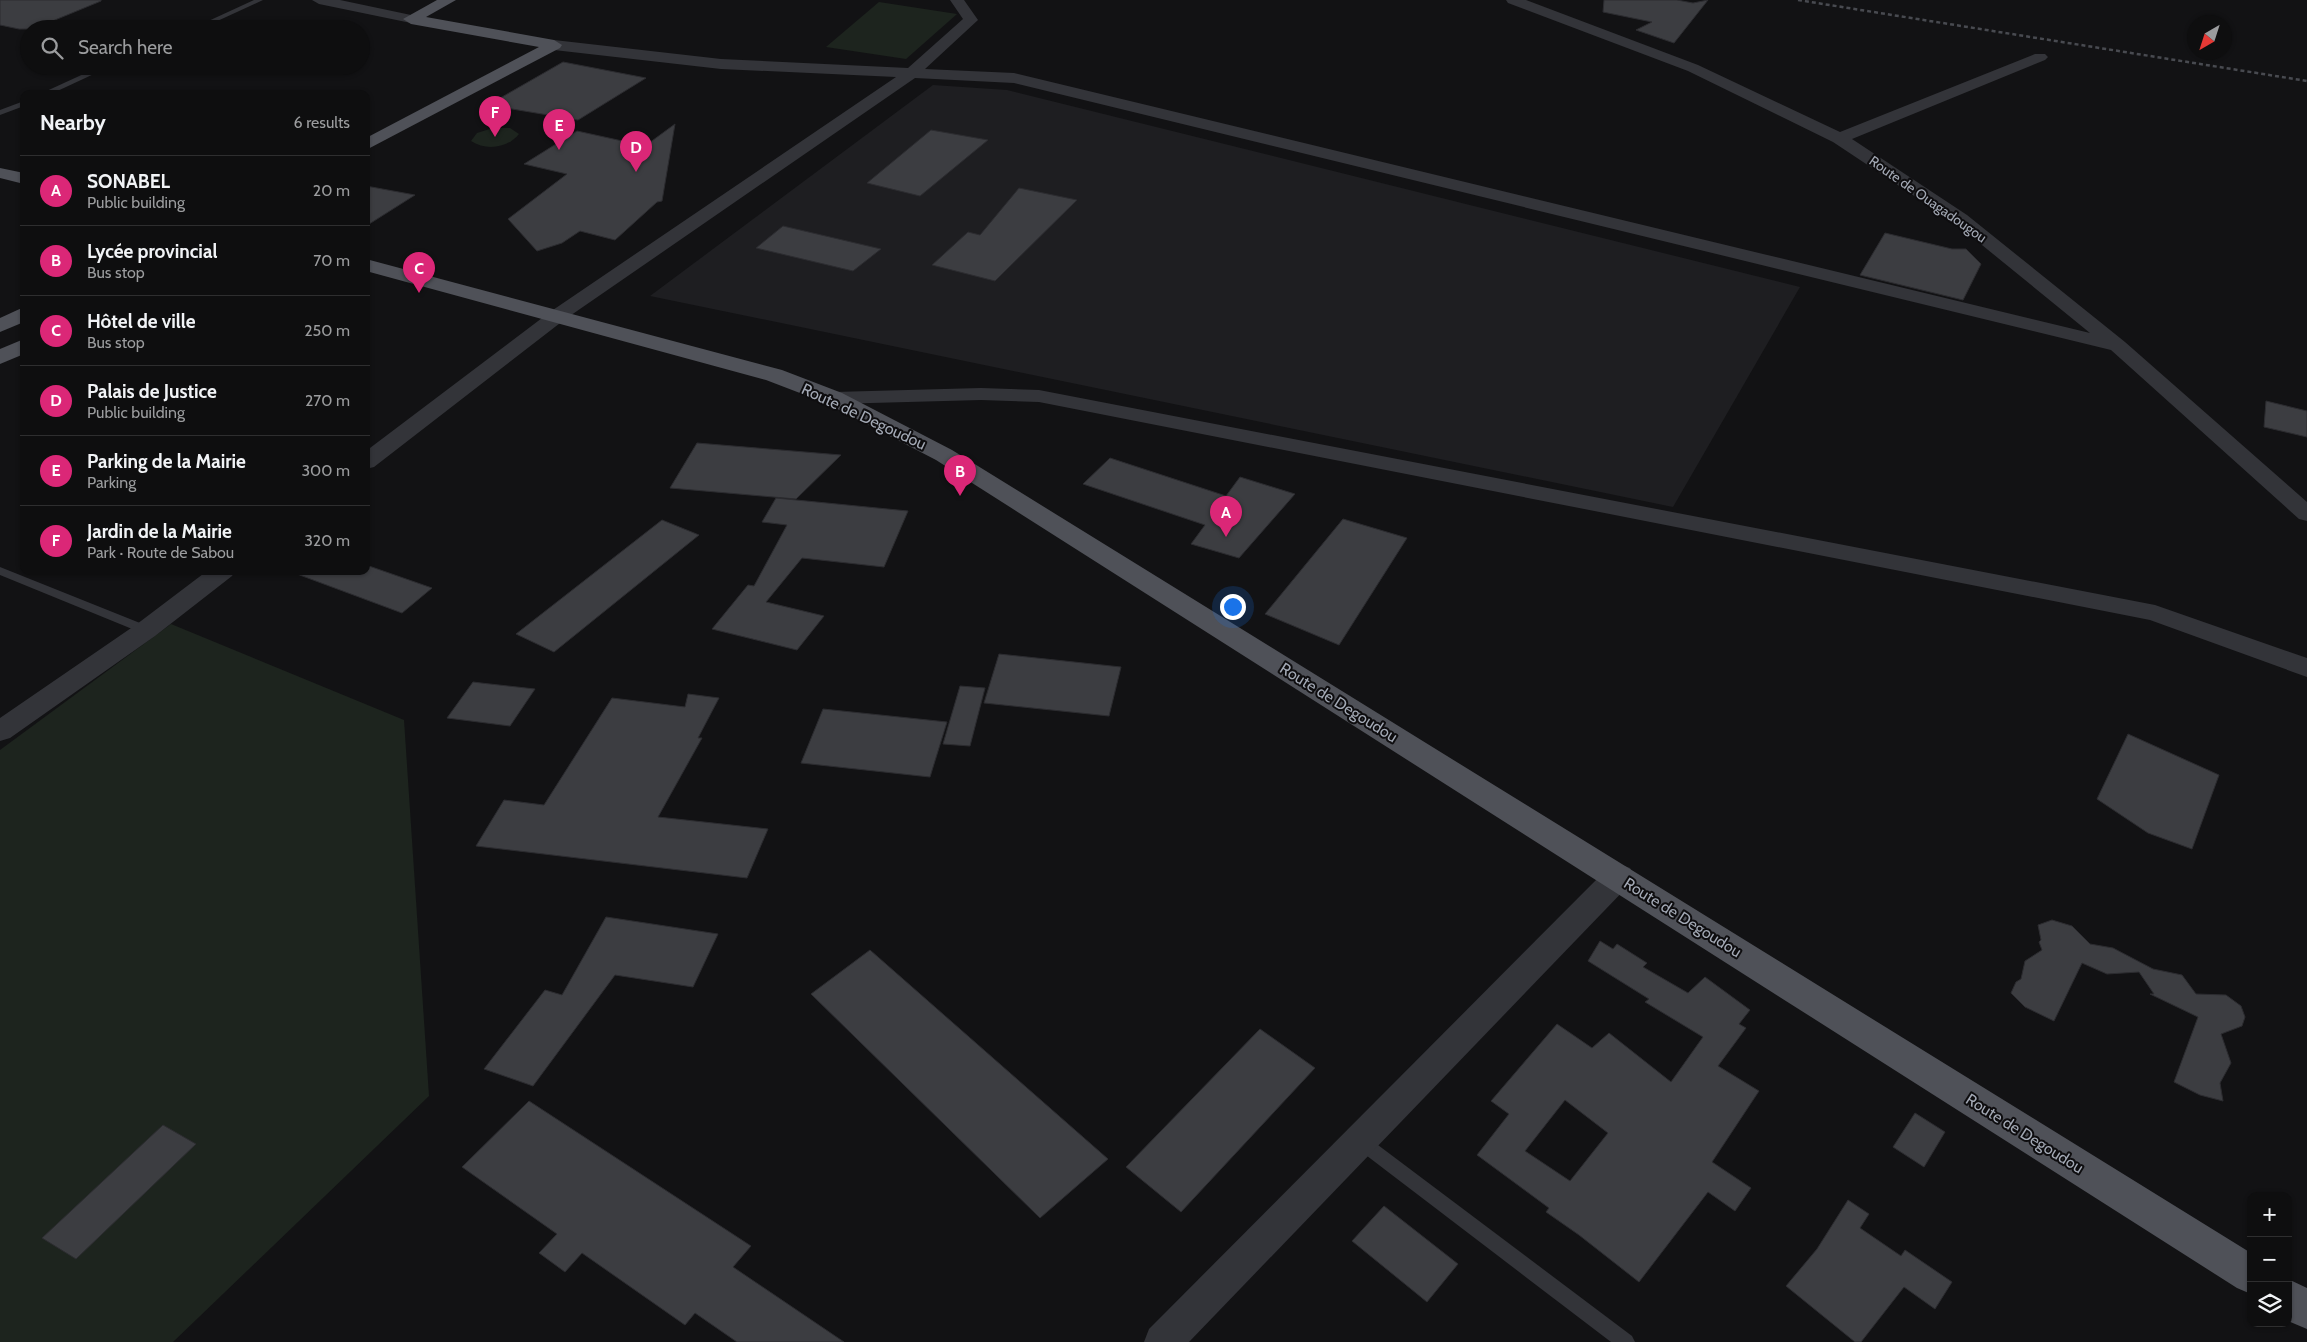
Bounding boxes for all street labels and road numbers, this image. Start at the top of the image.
street label: Route de Ouagadougou [1866,152,1990,246]
street label: Route de Degoudou [798,379,929,454]
street label: Route de Degoudou [1276,659,1401,746]
street label: Route de Degoudou [1620,874,1745,961]
street label: Route de Degoudou [1962,1090,2087,1177]

